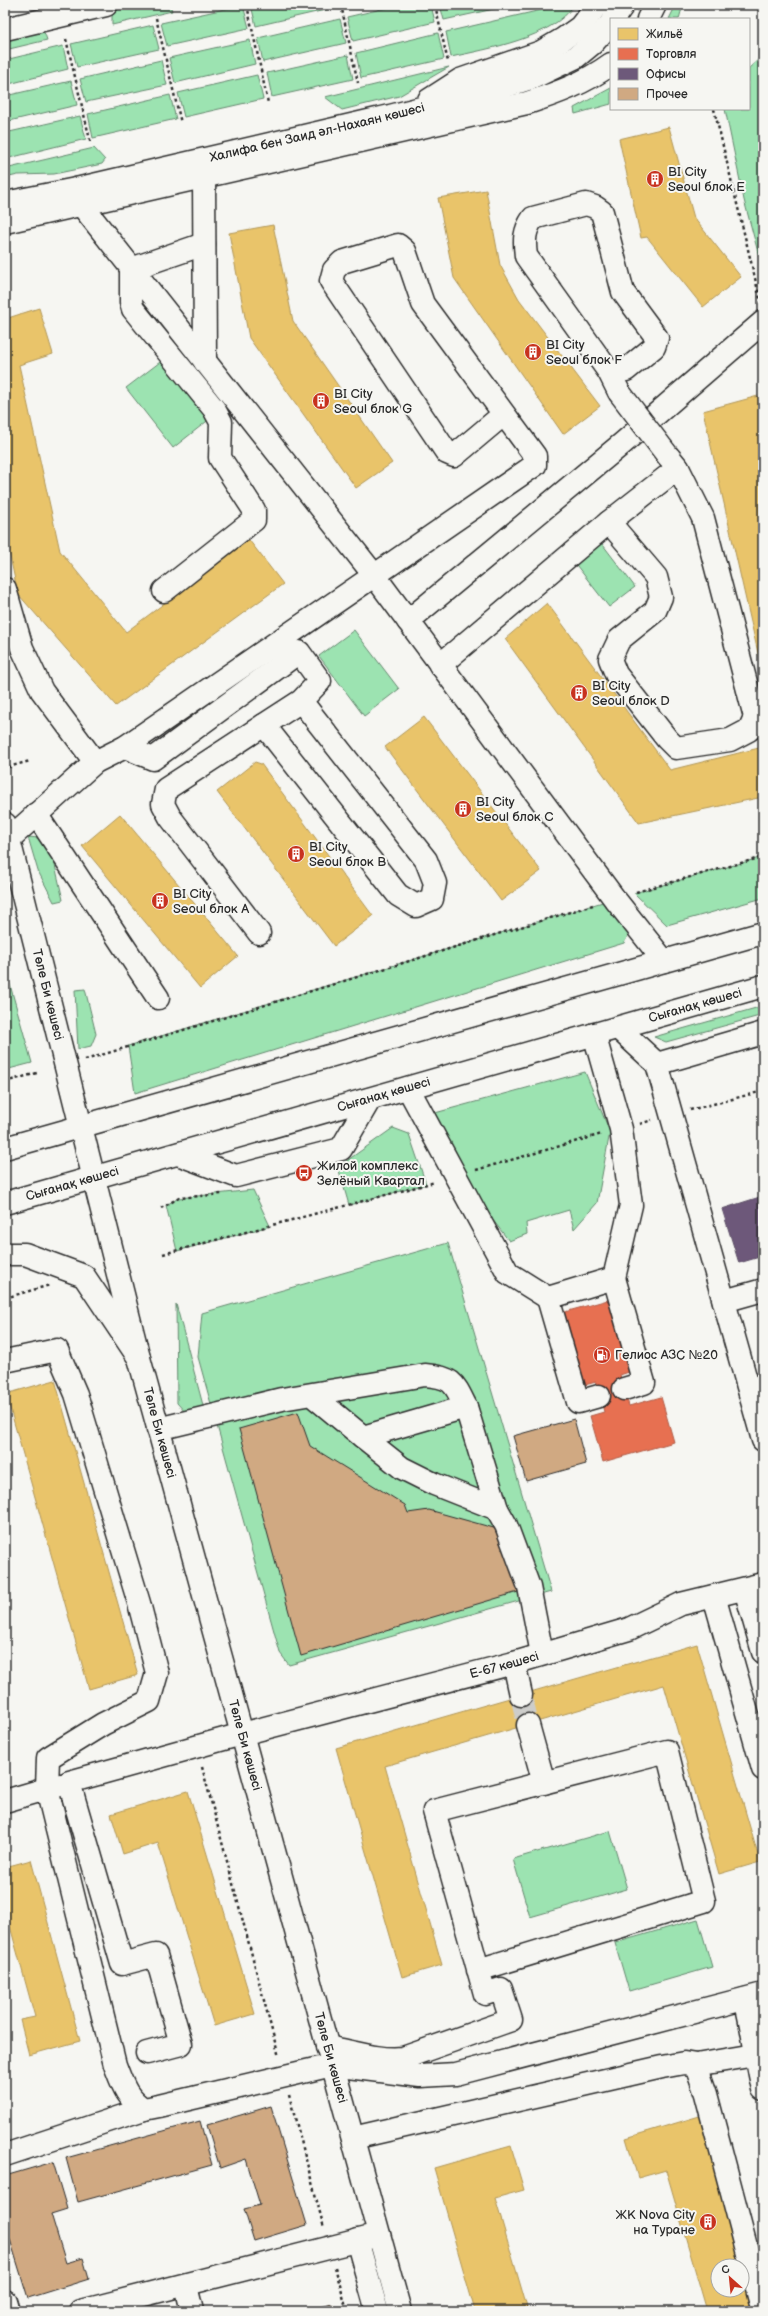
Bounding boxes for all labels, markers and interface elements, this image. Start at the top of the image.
legend [610,18,750,110]
text: Жильё [646,27,683,42]
text: Торговля [646,47,697,62]
text: Офисы [646,67,686,82]
text: Прочее [646,87,688,102]
street label: Халифа бен Заид әл-Нахаян көшесі [208,99,426,166]
place label: BI City Seoul блок E [668,164,745,195]
building icon: BI City Seoul блок E [645,169,665,189]
place label: BI City Seoul блок F [546,337,622,368]
building icon: BI City Seoul блок F [523,342,543,362]
place label: BI City Seoul блок G [334,386,412,417]
building icon: BI City Seoul блок G [311,391,331,411]
place label: BI City Seoul блок D [592,678,670,709]
building icon: BI City Seoul блок D [569,683,589,703]
place label: BI City Seoul блок C [476,794,553,825]
building icon: BI City Seoul блок C [453,799,473,819]
place label: BI City Seoul блок B [309,839,386,870]
building icon: BI City Seoul блок B [286,844,306,864]
place label: BI City Seoul блок A [173,886,249,917]
building icon: BI City Seoul блок A [150,891,170,911]
street label: Төле Би көшесі [29,947,67,1042]
street label: Сығанақ көшесі [647,984,744,1026]
street label: Сығанақ көшесі [335,1074,432,1115]
place label: Жилой комплекс Зелёный Квартал [317,1158,425,1189]
street label: Сығанақ көшесі [24,1163,121,1205]
bus stop icon: Жилой комплекс Зелёный Квартал [294,1163,314,1183]
fuel station icon: Гелиос АЗС №20 [592,1345,612,1365]
place label: Гелиос АЗС №20 [615,1347,718,1363]
street label: Төле Би көшесі [139,1386,180,1480]
street label: Е-67 көшесі [468,1648,541,1682]
street label: Төле Би көшесі [225,1698,265,1792]
street label: Төле Би көшесі [311,2011,351,2105]
place label: ЖК Nova City на Туране [616,2207,695,2238]
building icon: ЖК Nova City на Туране [698,2212,718,2232]
north arrow [710,2258,750,2298]
text: С [719,2262,732,2277]

